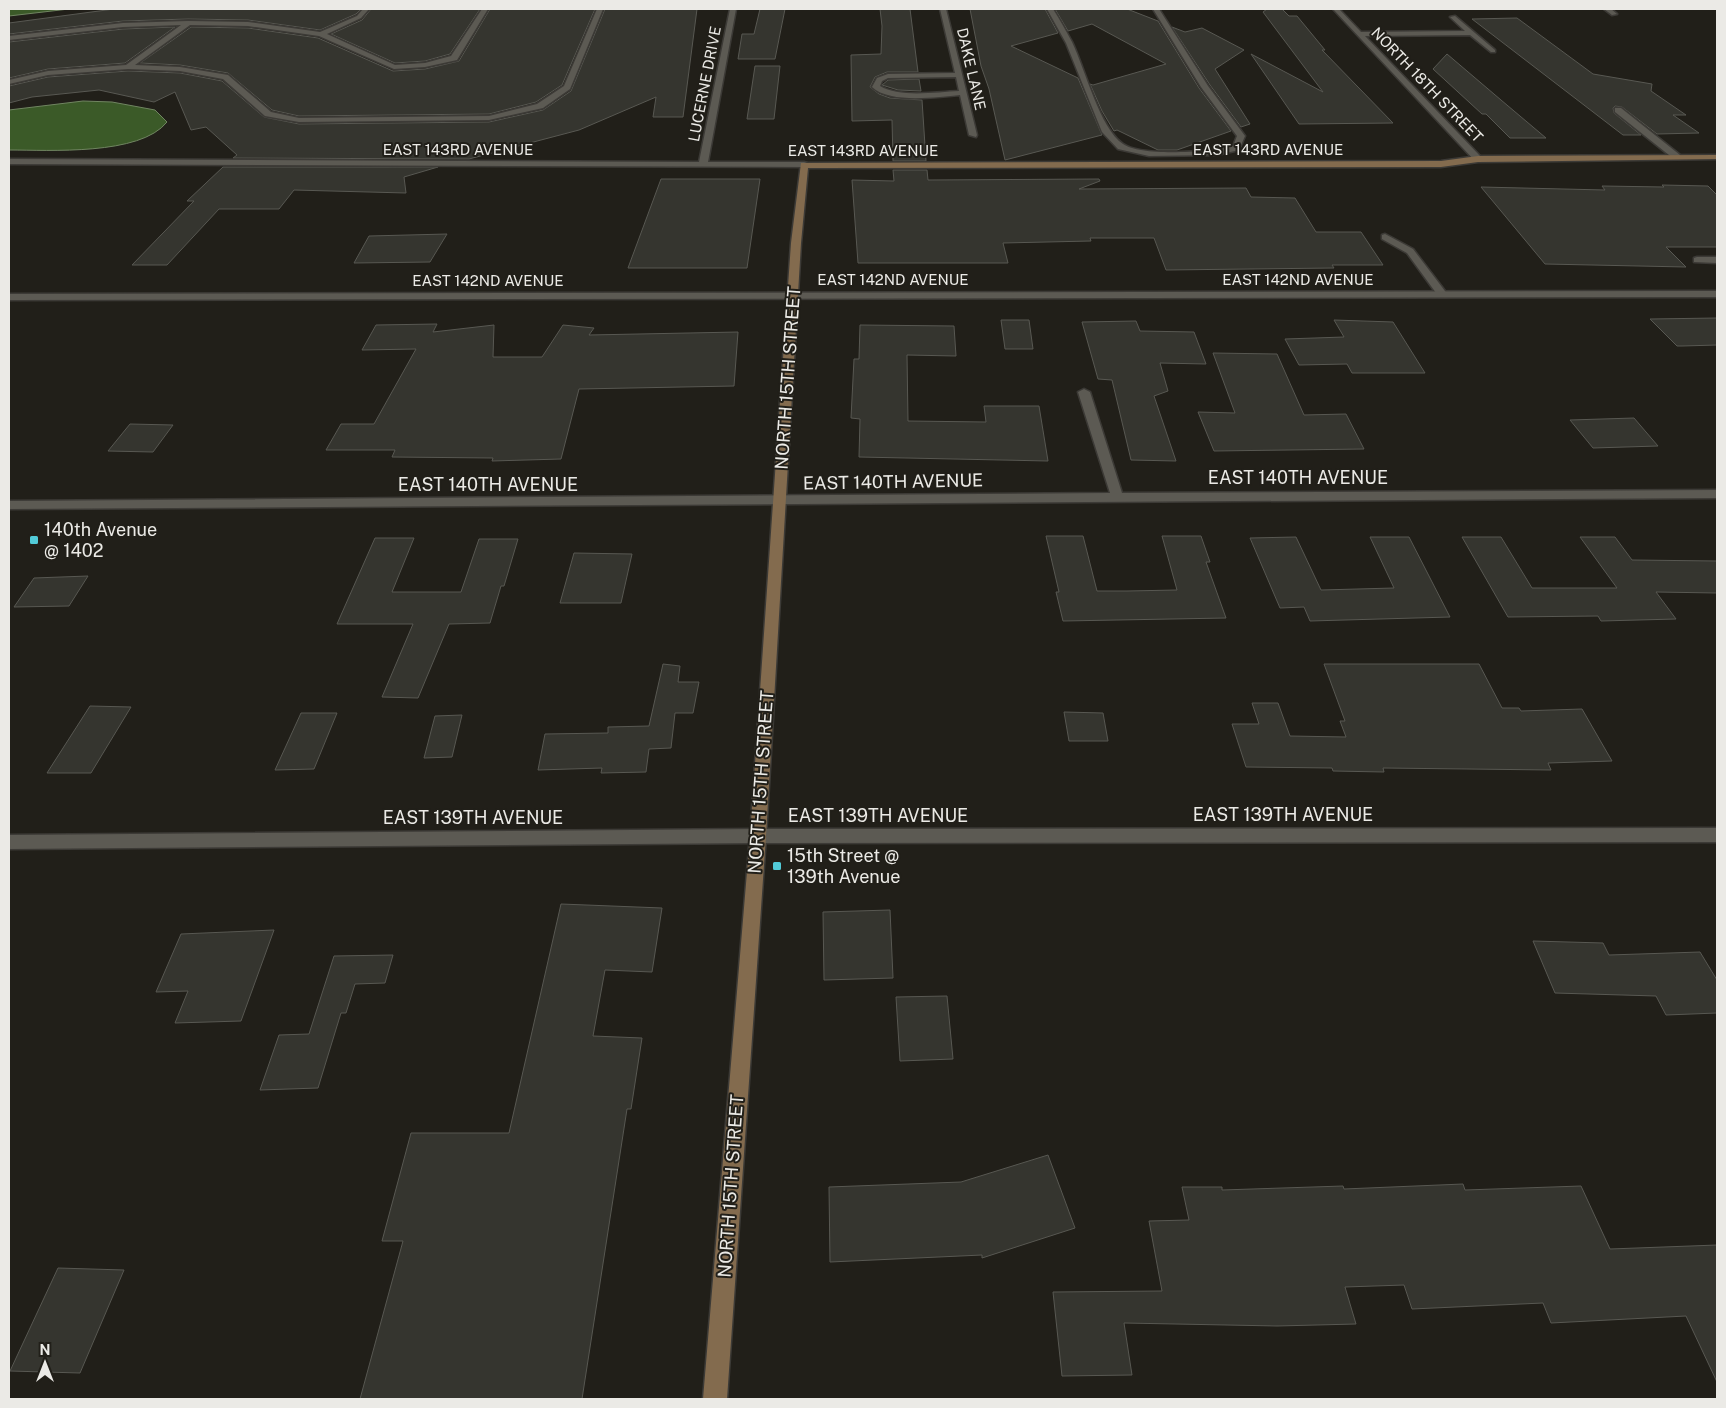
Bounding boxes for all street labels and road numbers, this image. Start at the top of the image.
street label: NORTH 18TH STREET [1368,24,1487,146]
street label: LUCERNE DRIVE [685,25,724,143]
street label: DAKE LANE [954,26,989,112]
street label: EAST 143RD AVENUE [383,141,533,158]
street label: EAST 143RD AVENUE [1193,141,1343,158]
street label: EAST 143RD AVENUE [788,142,938,159]
street label: EAST 142ND AVENUE [817,271,969,288]
street label: EAST 142ND AVENUE [1222,271,1374,288]
street label: EAST 142ND AVENUE [412,272,564,289]
street label: NORTH 15TH STREET [771,285,804,470]
street label: EAST 140TH AVENUE [1208,467,1388,488]
street label: EAST 140TH AVENUE [803,469,983,494]
street label: EAST 140TH AVENUE [398,474,578,495]
street label: NORTH 15TH STREET [744,689,777,874]
street label: EAST 139TH AVENUE [1193,804,1373,825]
street label: EAST 139TH AVENUE [788,805,968,826]
street label: EAST 139TH AVENUE [383,807,563,828]
street label: NORTH 15TH STREET [714,1093,747,1278]

